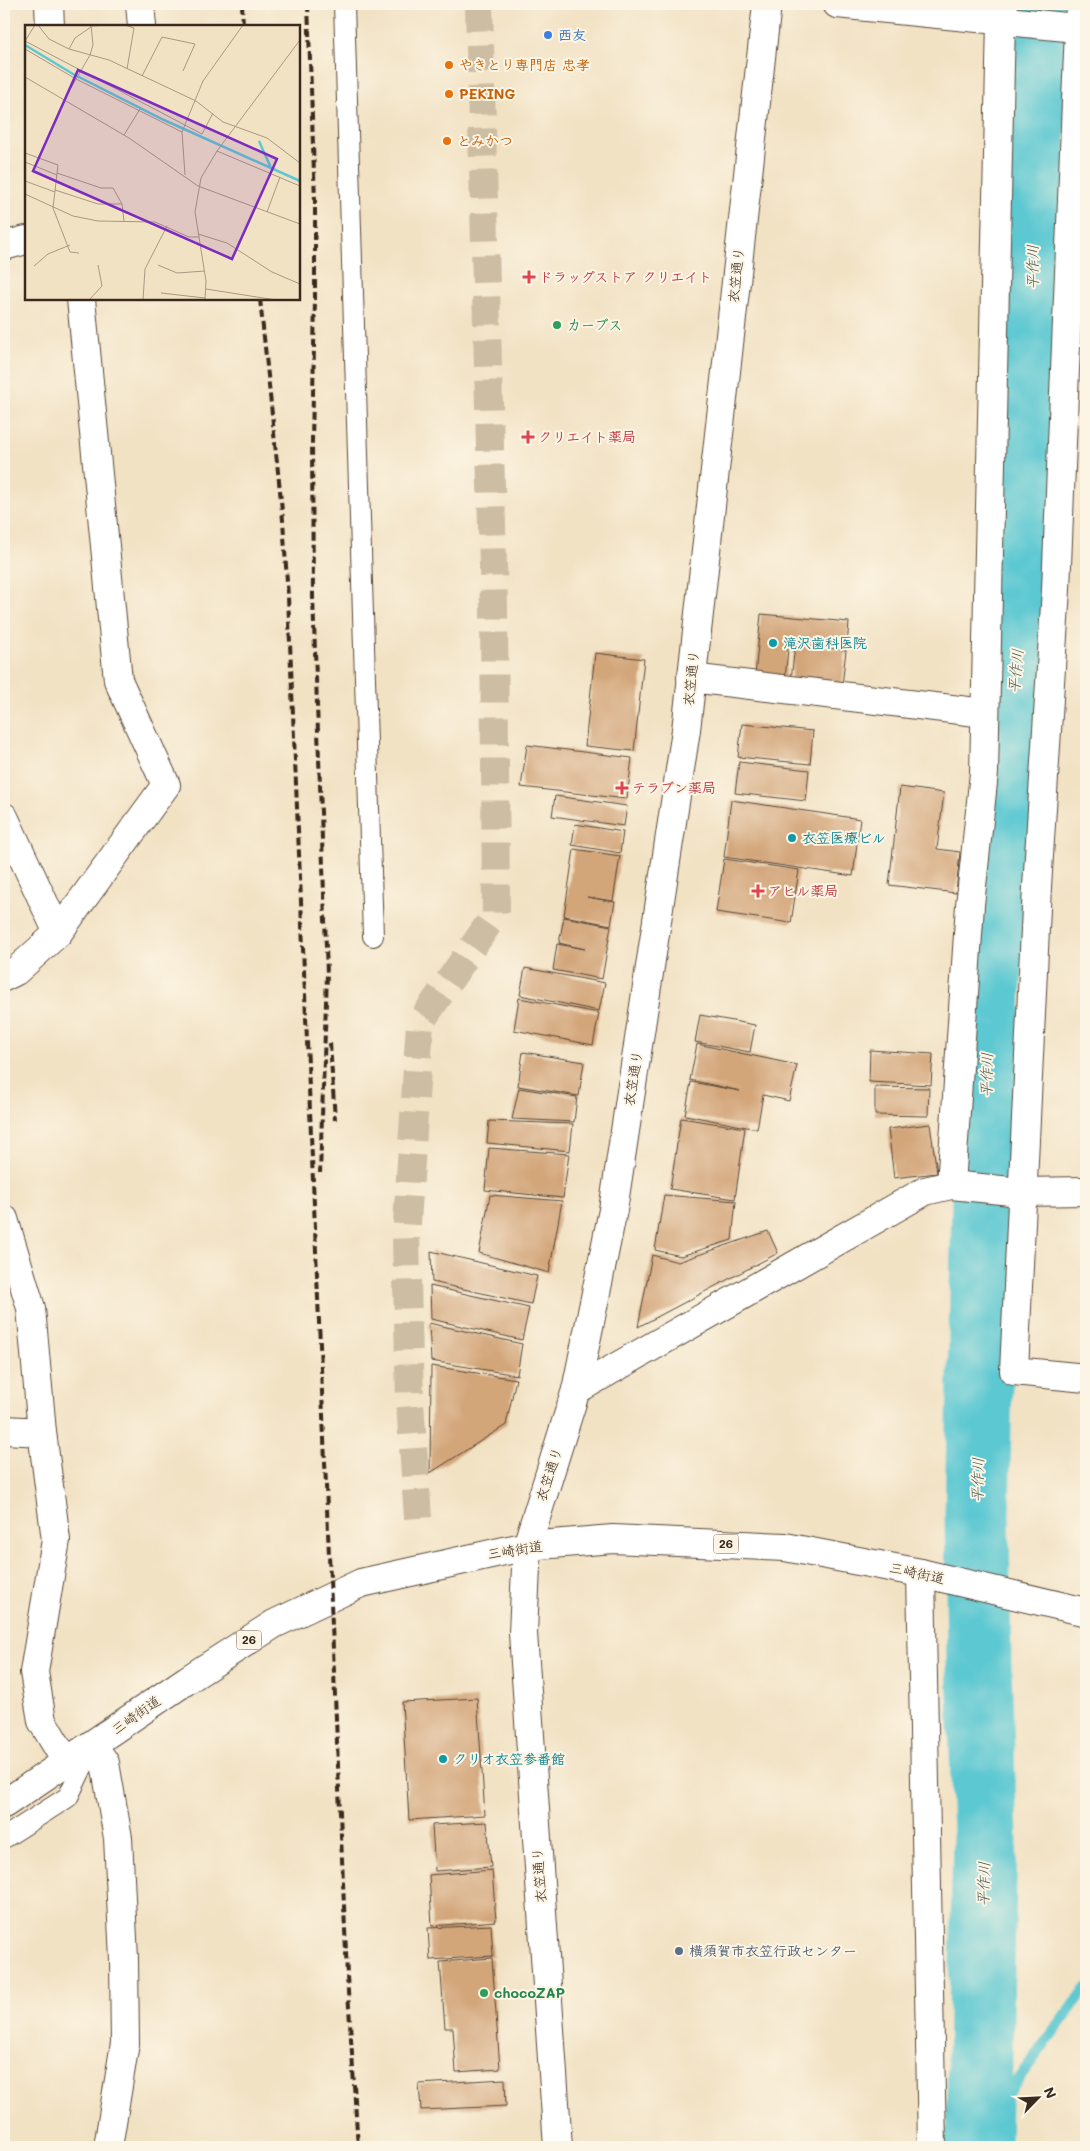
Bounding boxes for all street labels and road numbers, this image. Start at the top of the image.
street label: 衣笠通り [723,246,748,304]
street label: 衣笠通り [678,649,703,707]
street label: 衣笠通り [619,1049,646,1107]
street label: 衣笠通り [531,1444,566,1503]
road number: 26 [714,1535,738,1554]
street label: 三崎街道 [486,1536,544,1563]
street label: 三崎街道 [888,1557,946,1588]
road number: 26 [236,1630,262,1650]
street label: 三崎街道 [107,1691,164,1738]
street label: 衣笠通り [527,1846,550,1904]

